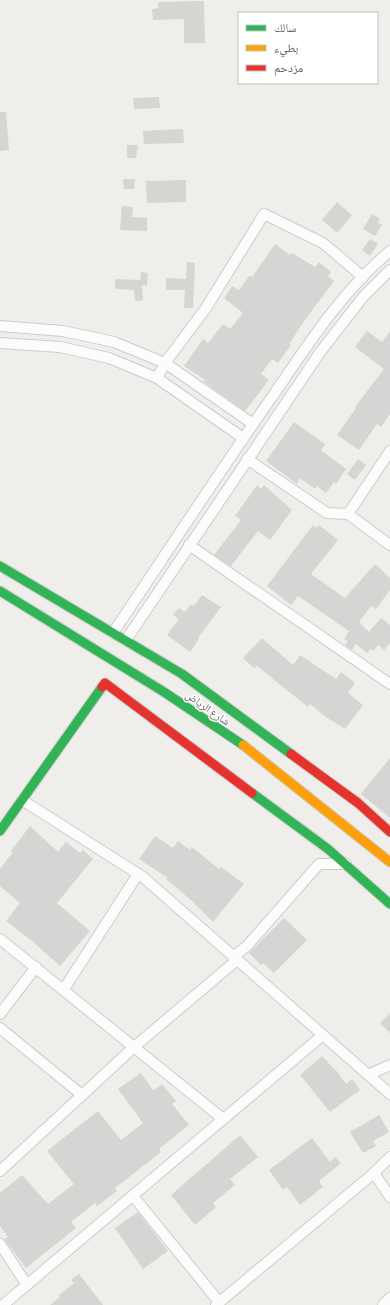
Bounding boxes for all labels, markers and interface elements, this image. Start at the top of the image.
legend [238,12,378,84]
text: سالك [274,19,296,36]
text: بطيء [274,39,298,58]
text: مزدحم [274,59,303,76]
street label: شارع الرياض [183,687,234,728]

